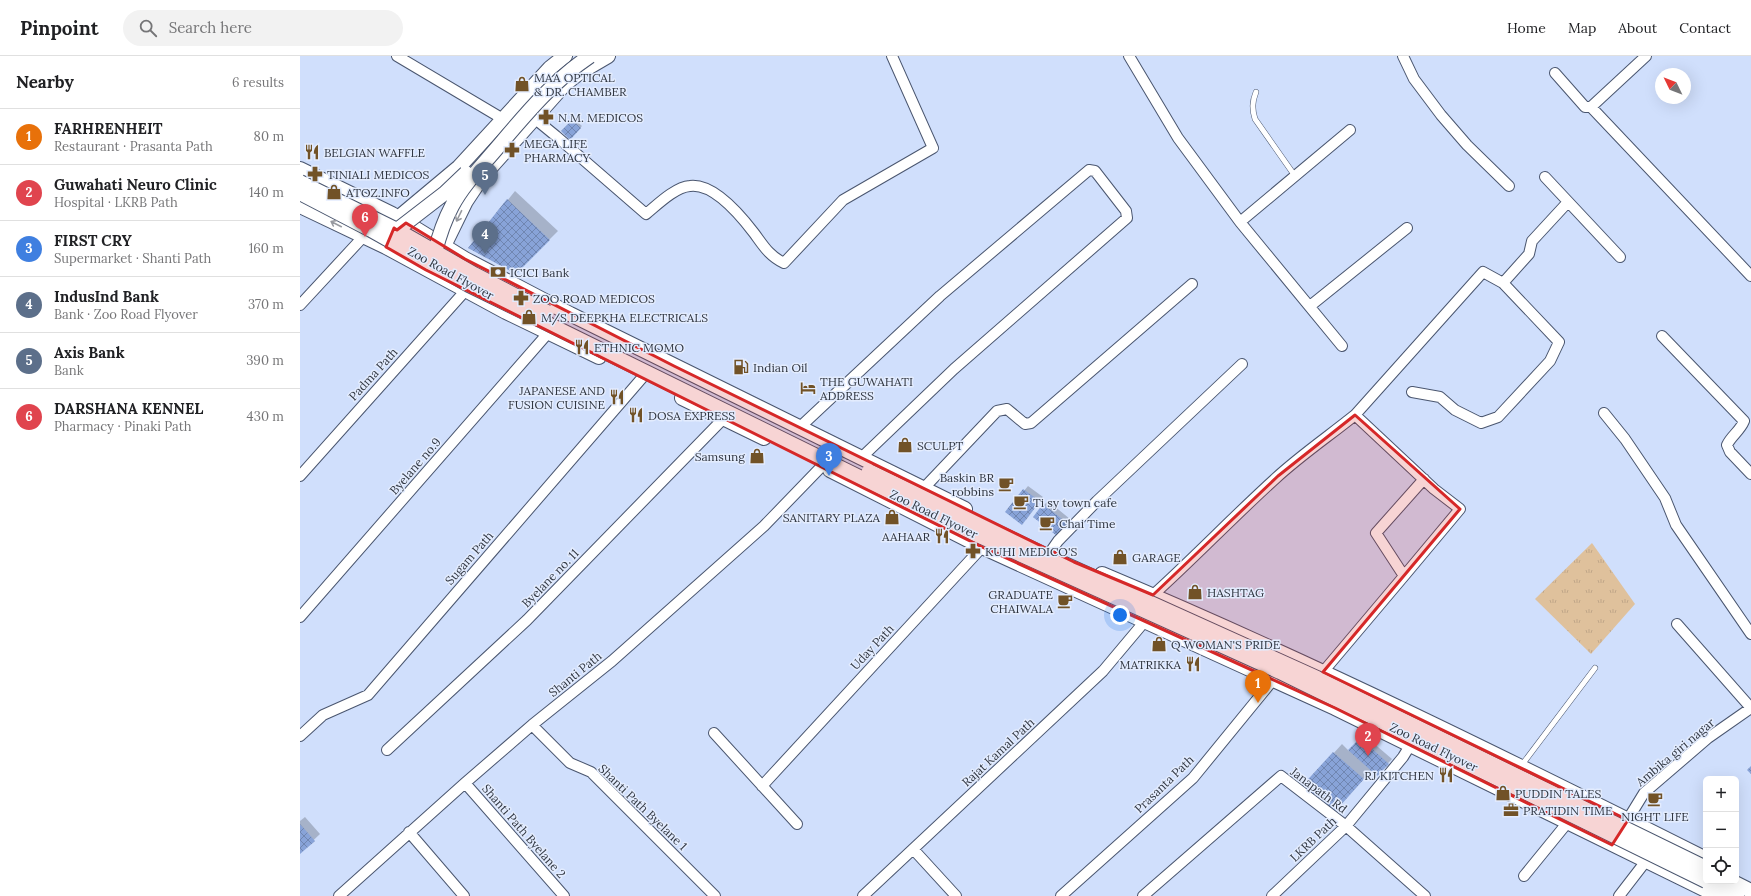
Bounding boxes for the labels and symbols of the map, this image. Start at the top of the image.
north arrow [1655,68,1691,104]
place label: MAA OPTICAL & DR. CHAMBER [534,70,627,99]
shop icon: MAA OPTICAL & DR. CHAMBER [513,75,531,93]
pharmacy icon: N.M. MEDICOS [537,108,555,126]
place label: N.M. MEDICOS [558,110,643,125]
place label: MEGA LIFE PHARMACY [524,136,590,165]
pharmacy icon: MEGA LIFE PHARMACY [503,141,521,159]
restaurant icon: BELGIAN WAFFLE [303,143,321,161]
place label: BELGIAN WAFFLE [324,145,425,160]
pin: 5 [472,162,498,195]
pharmacy icon: TINIALI MEDICOS [306,165,324,183]
place label: TINIALI MEDICOS [327,167,430,182]
shop icon: ATOZ.INFO [325,183,343,201]
place label: ATOZ.INFO [345,185,410,200]
pin: 6 [352,204,378,237]
one-way arrow [455,210,462,222]
one-way arrow [330,220,342,227]
pin: 4 [472,221,498,254]
street label: Zoo Road Flyover [405,243,497,303]
bank icon: ICICI Bank [489,263,507,281]
place label: ICICI Bank [510,265,570,280]
pharmacy icon: ZOO ROAD MEDICOS [512,289,530,307]
place label: ZOO ROAD MEDICOS [533,291,655,306]
shop icon: M/S DEEPKHA ELECTRICALS [520,308,538,326]
place label: M/S DEEPKHA ELECTRICALS [541,310,708,326]
restaurant icon: ETHNIC MOMO [573,338,591,356]
place label: ETHNIC MOMO [594,340,684,355]
street label: Padma Path [345,345,401,403]
fuel station icon: Indian Oil [732,358,750,376]
place label: Indian Oil [753,360,808,375]
place label: THE GUWAHATI ADDRESS [819,374,913,403]
hotel icon: THE GUWAHATI ADDRESS [799,379,817,397]
place label: JAPANESE AND FUSION CUISINE [508,383,605,412]
restaurant icon: JAPANESE AND FUSION CUISINE [608,388,626,406]
restaurant icon: DOSA EXPRESS [627,406,645,424]
place label: DOSA EXPRESS [648,408,735,423]
street label: Byelane no.9 [386,434,444,498]
shop icon: SCULPT [896,436,914,454]
place label: SCULPT [917,438,963,453]
pin: 3 [816,443,842,476]
shop icon: Samsung [748,447,766,465]
place label: Samsung [695,449,745,464]
place label: Baskin BR robbins [940,470,994,499]
cafe icon: Baskin BR robbins [997,475,1015,493]
street label: Zoo Road Flyover [887,486,981,542]
cafe icon: Ti sy town cafe [1012,493,1030,511]
place label: Ti sy town cafe [1033,495,1117,510]
shop icon: SANITARY PLAZA [883,508,901,526]
place label: SANITARY PLAZA [783,510,880,525]
cafe icon: Chai Time [1038,514,1056,532]
place label: Chai Time [1059,516,1116,531]
restaurant icon: AAHAAR [933,527,951,545]
street label: Sugam Path [442,528,496,588]
place label: AAHAAR [881,529,930,544]
pharmacy icon: KUHI MEDICO'S [964,542,982,560]
place label: KUHI MEDICO'S [985,544,1077,559]
street label: Byelane no. 11 [518,546,582,610]
shop icon: GARAGE [1111,548,1129,566]
place label: GARAGE [1132,550,1181,565]
shop icon: HASHTAG [1186,583,1204,601]
place label: HASHTAG [1207,585,1264,600]
place label: GRADUATE CHAIWALA [988,587,1053,616]
cafe icon: GRADUATE CHAIWALA [1056,592,1074,610]
your location [1110,605,1130,625]
street label: Uday Path [847,621,897,673]
shop icon: Q WOMAN'S PRIDE [1150,635,1168,653]
place label: Q WOMAN'S PRIDE [1171,637,1280,652]
street label: Shanti Path [546,648,604,700]
restaurant icon: MATRIKKA [1184,655,1202,673]
place label: MATRIKKA [1120,657,1181,672]
pin: 1 [1245,670,1271,703]
street label: Ambika giri nagar [1632,714,1718,790]
street label: Rajat Kamal Path [959,715,1037,789]
street label: Zoo Road Flyover [1387,719,1481,775]
pin: 2 [1355,723,1381,756]
street label: Prasanta Path [1131,752,1197,816]
street label: Shanti Path Byelane 1 [595,761,691,853]
street label: Janapath Rd [1287,763,1350,816]
restaurant icon: RJ KITCHEN [1437,766,1455,784]
place label: RJ KITCHEN [1364,768,1434,783]
street label: Shanti Path Byelane 2 [479,781,569,881]
shop icon: PUDDIN TALES [1494,784,1512,802]
place label: PUDDIN TALES [1515,786,1602,801]
cafe icon: NIGHT LIFE [1646,790,1664,808]
office icon: PRATIDIN TIME [1502,801,1520,819]
place label: PRATIDIN TIME [1523,803,1613,818]
place label: NIGHT LIFE [1621,809,1689,824]
street label: LKRB Path [1287,813,1339,865]

